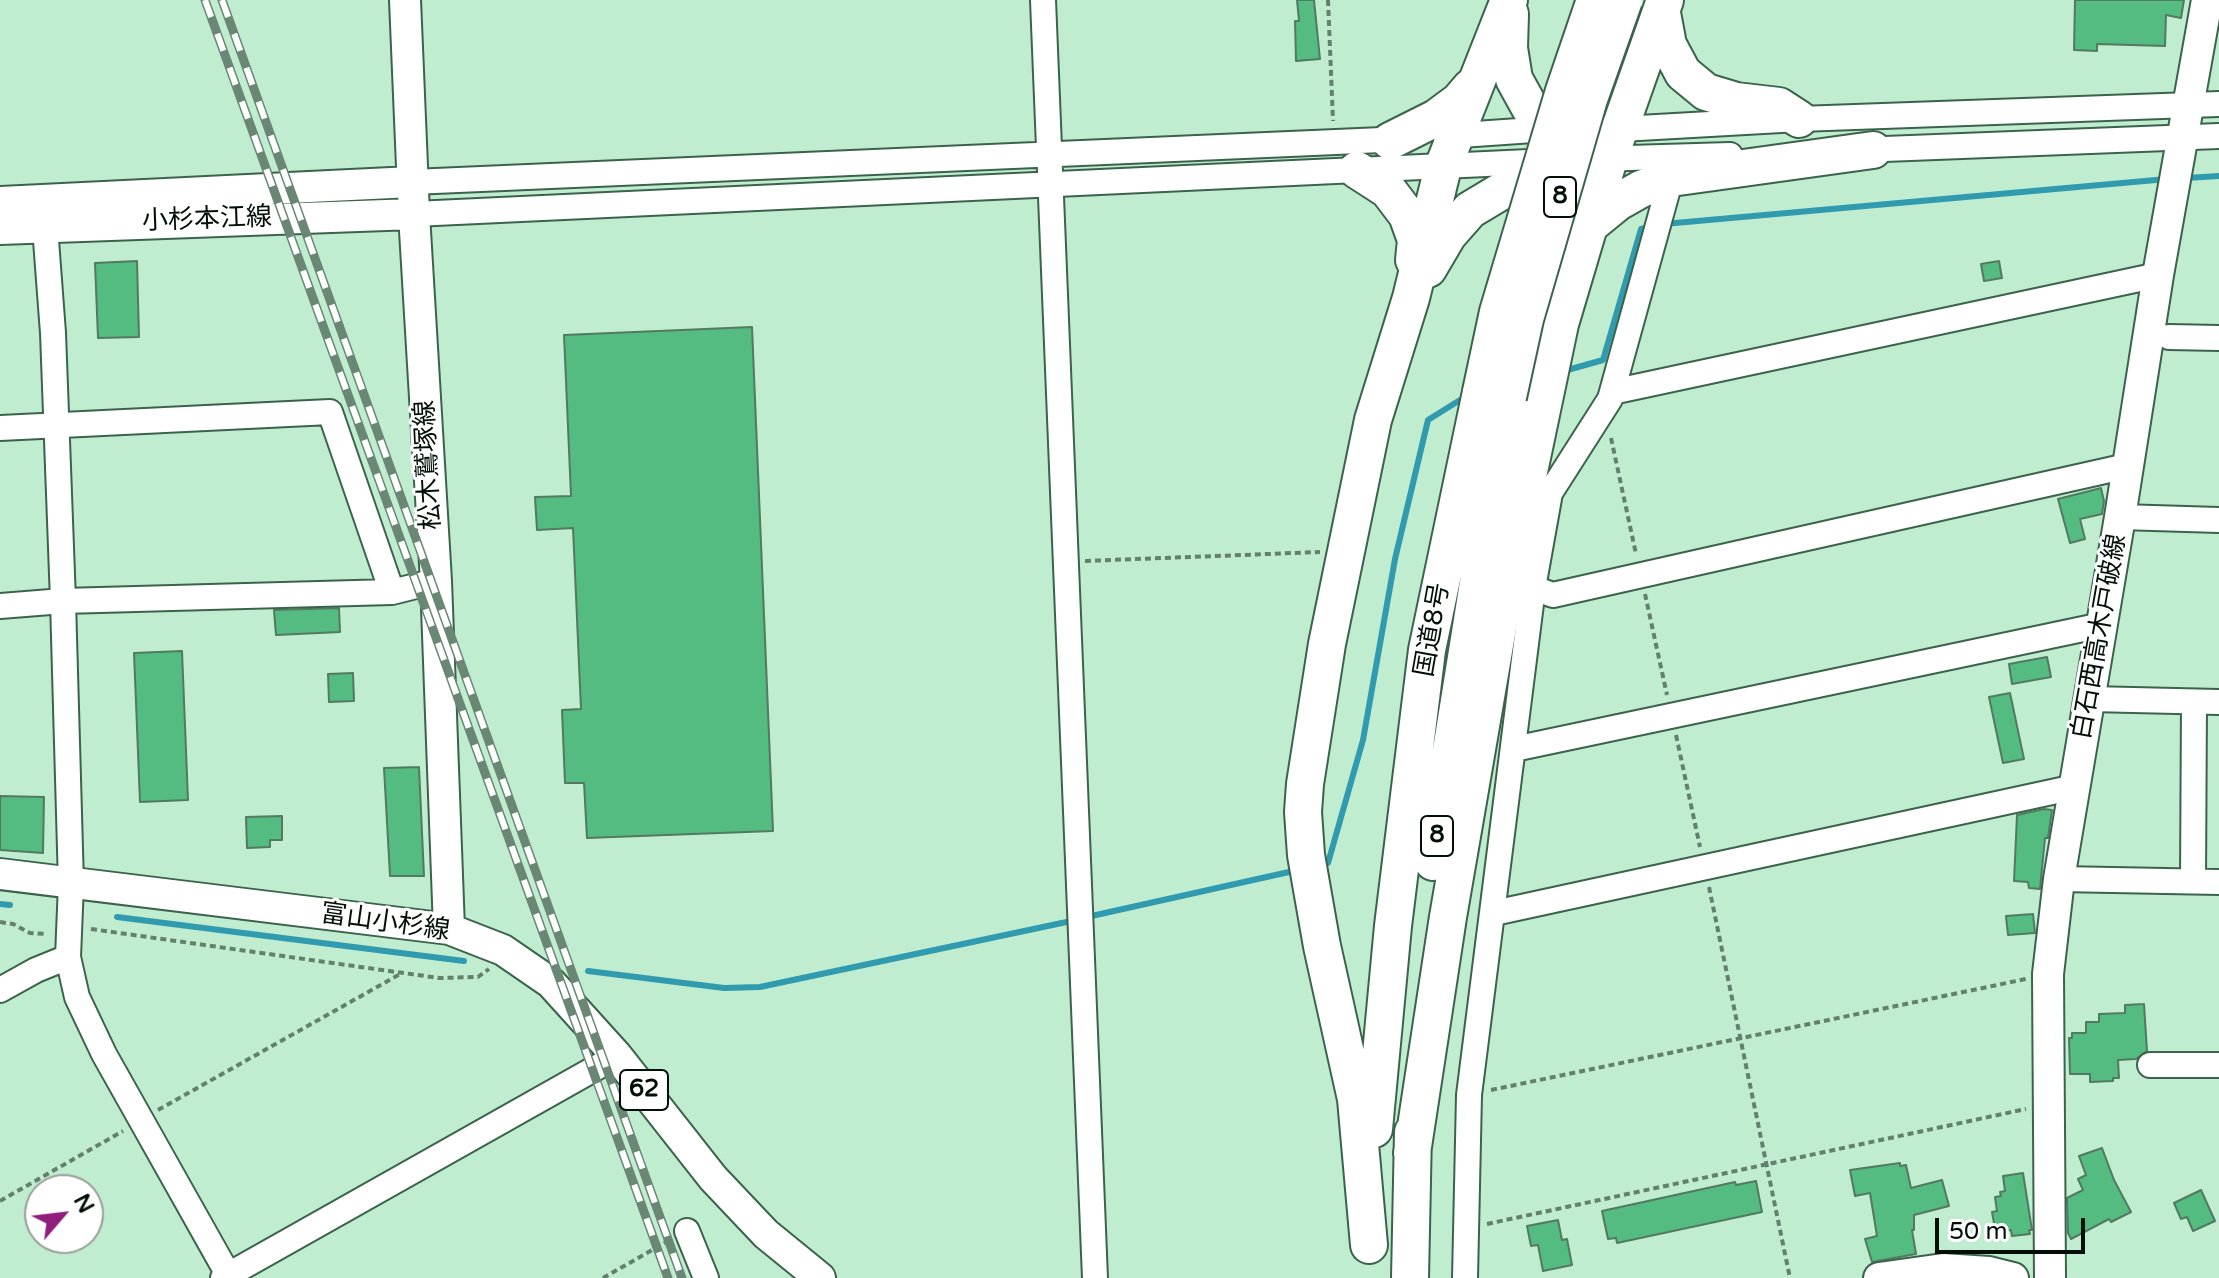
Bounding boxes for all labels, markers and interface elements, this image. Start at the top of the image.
road number: 8 [1544,177,1576,217]
street label: 小杉本江線 [141,202,273,238]
street label: 松木鷲塚線 [410,399,448,531]
street label: 白石西高木戸破線 [2067,532,2133,742]
street label: 国道8号 [1409,581,1457,679]
road number: 8 [1421,816,1453,856]
street label: 富山小杉線 [318,899,452,947]
road number: 62 [620,1070,668,1110]
north arrow [24,1174,104,1254]
text: N [68,1190,99,1218]
scale bar [1939,1202,2089,1252]
text: 50 m [1949,1217,2007,1246]

